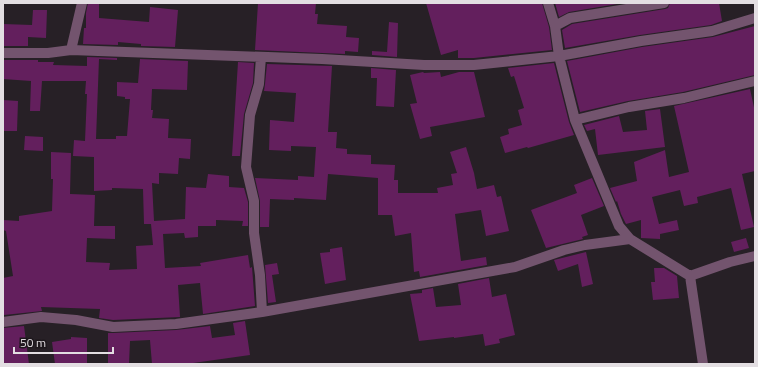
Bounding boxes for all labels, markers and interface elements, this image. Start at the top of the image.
scale bar [14,329,113,355]
text: 50 m [20,333,46,352]

